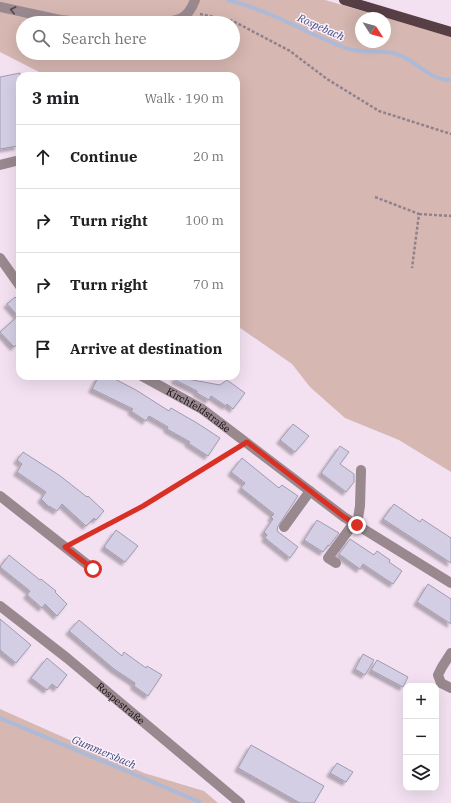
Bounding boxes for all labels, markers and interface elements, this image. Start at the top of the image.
one-way arrow [10,7,16,15]
water label: Rospebach [295,10,346,43]
north arrow [355,12,391,48]
search box [16,16,240,60]
icon: search [30,27,52,49]
text: Search here [62,29,147,48]
text: 3 min [32,87,80,109]
text: Walk · 190 m [145,90,224,107]
icon: ahead [32,146,54,168]
text: Continue [70,147,137,166]
text: 20 m [193,148,224,165]
icon: right [32,210,54,232]
text: Turn right [70,211,148,230]
text: 100 m [185,212,224,229]
icon: right [32,274,54,296]
text: Turn right [70,275,148,294]
text: 70 m [193,276,224,293]
icon: arrive [32,338,54,360]
text: Arrive at destination [70,339,222,358]
street label: Kirchfeldstraße [164,384,233,435]
route end [348,516,366,534]
route start [84,560,102,578]
street label: Rospestraße [94,679,147,727]
map controls [403,683,439,791]
button: + [403,683,439,719]
button: − [403,719,439,755]
water label: Gummersbach [70,732,138,772]
button: layers [403,755,439,791]

